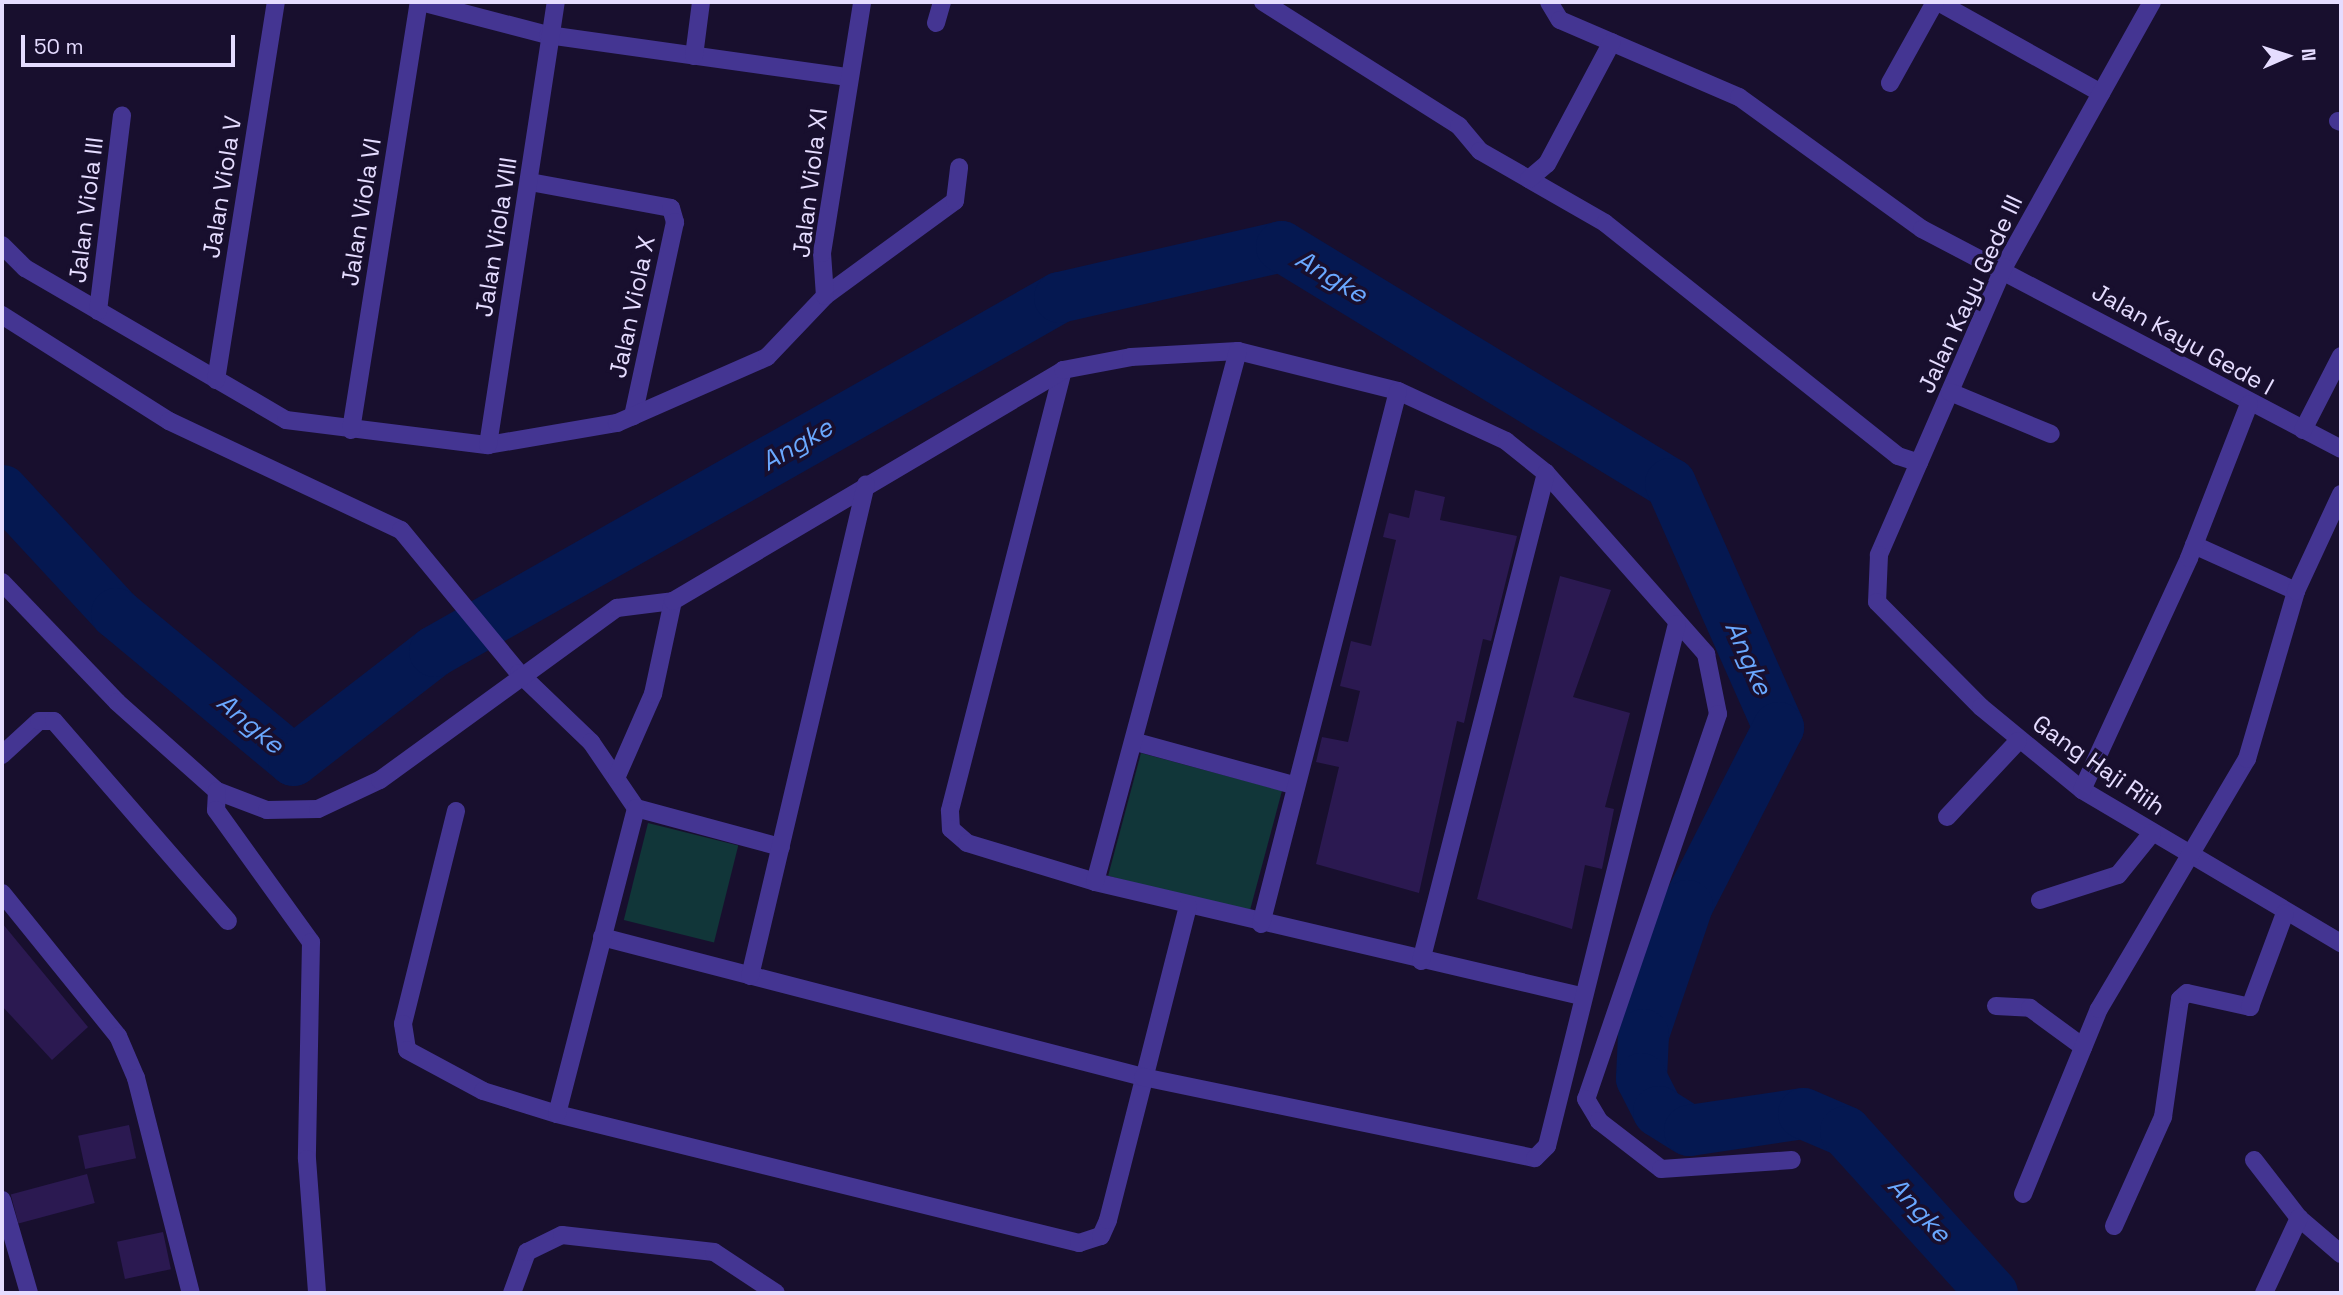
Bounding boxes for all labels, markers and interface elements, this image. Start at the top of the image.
scale bar [24,21,238,65]
north arrow [2252,21,2322,91]
text: 50 m [34,33,84,60]
text: N [2296,48,2321,62]
street label: Jalan Viola XI [787,107,833,259]
street label: Jalan Viola V [196,113,248,261]
street label: Jalan Viola III [63,135,109,285]
street label: Jalan Viola VI [335,136,387,288]
street label: Jalan Viola VIII [469,155,523,319]
street label: Jalan Kayu Gede III [1911,190,2029,398]
street label: Jalan Viola X [603,233,661,381]
water label: Angke [1290,244,1372,310]
street label: Jalan Kayu Gede I [2087,277,2279,401]
water label: Angke [756,412,838,478]
water label: Angke [1718,616,1778,700]
water label: Angke [210,687,290,761]
street label: Gang Haji Riih [2027,709,2171,821]
water label: Angke [1881,1171,1957,1249]

